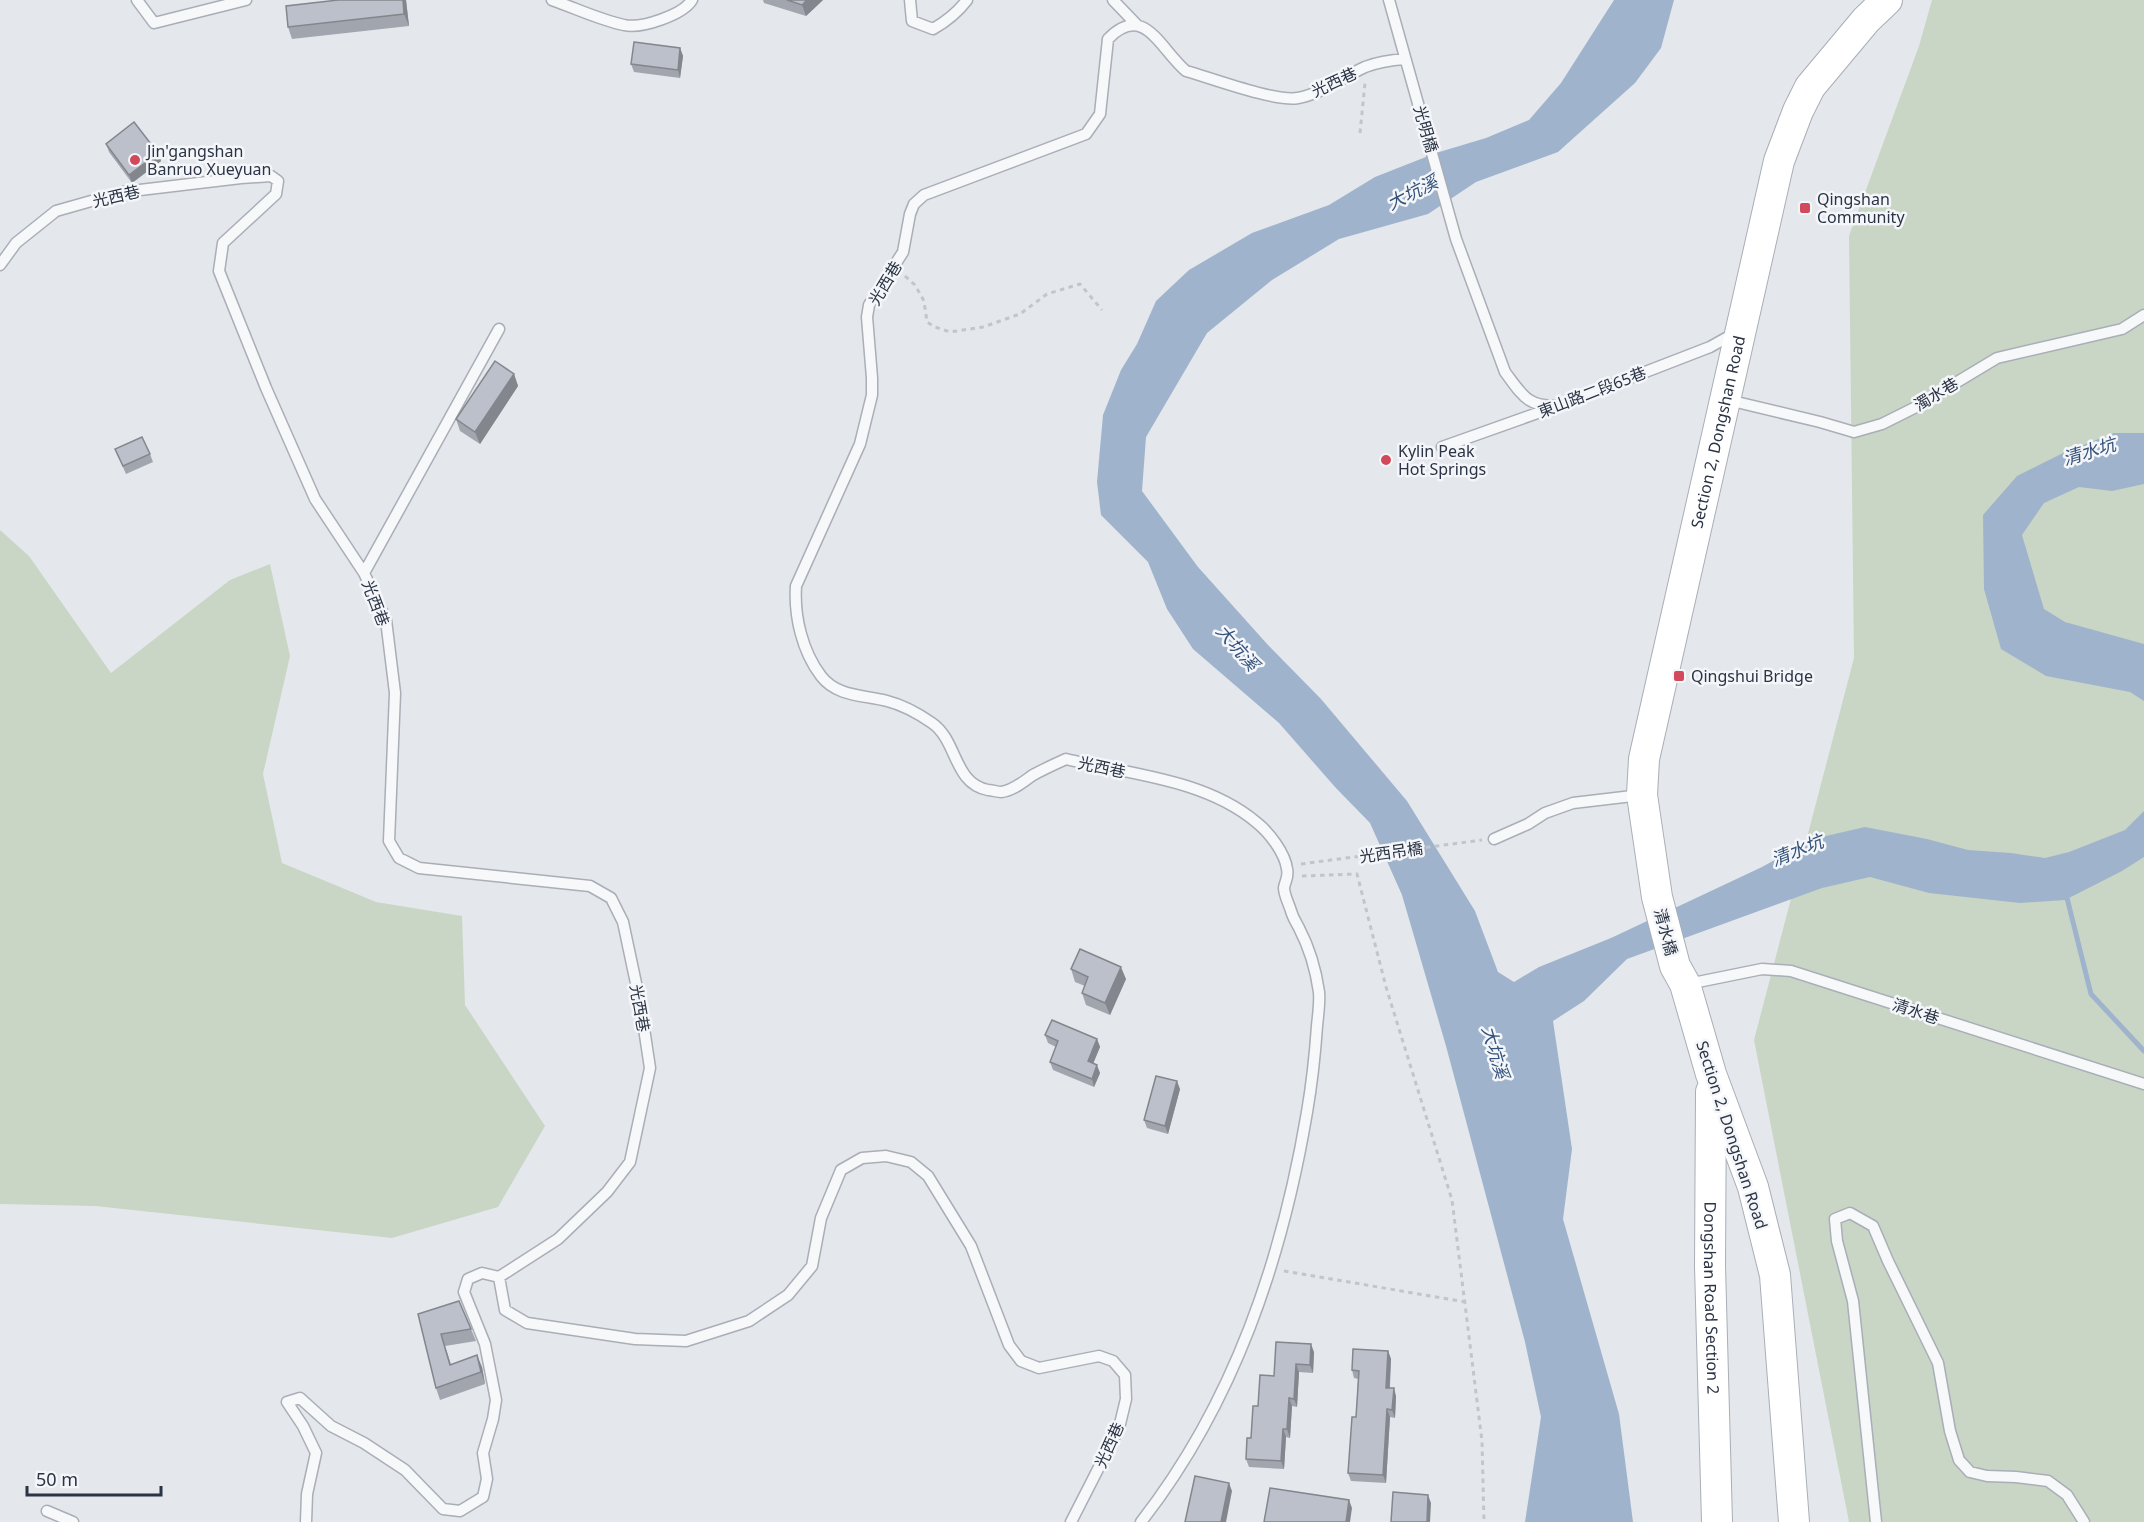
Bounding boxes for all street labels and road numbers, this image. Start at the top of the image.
street label: 光西巷 [1308,62,1360,102]
street label: 光明橋 [1409,103,1443,155]
street label: 光西巷 [90,180,142,212]
street label: 光西巷 [863,257,907,309]
street label: Section 2, Dongshan Road [1685,333,1750,530]
street label: 東山路二段65巷 [1535,361,1649,423]
street label: 濁水巷 [1910,372,1962,416]
street label: 光西巷 [357,577,395,629]
street label: 光西巷 [1076,751,1128,783]
street label: 光西吊橋 [1358,837,1424,867]
street label: 清水橋 [1649,906,1683,958]
street label: 光西巷 [625,982,655,1034]
street label: 清水巷 [1890,993,1942,1029]
street label: Section 2, Dongshan Road [1691,1038,1773,1232]
street label: Dongshan Road Section 2 [1699,1202,1725,1395]
street label: 光西巷 [1089,1419,1129,1471]

